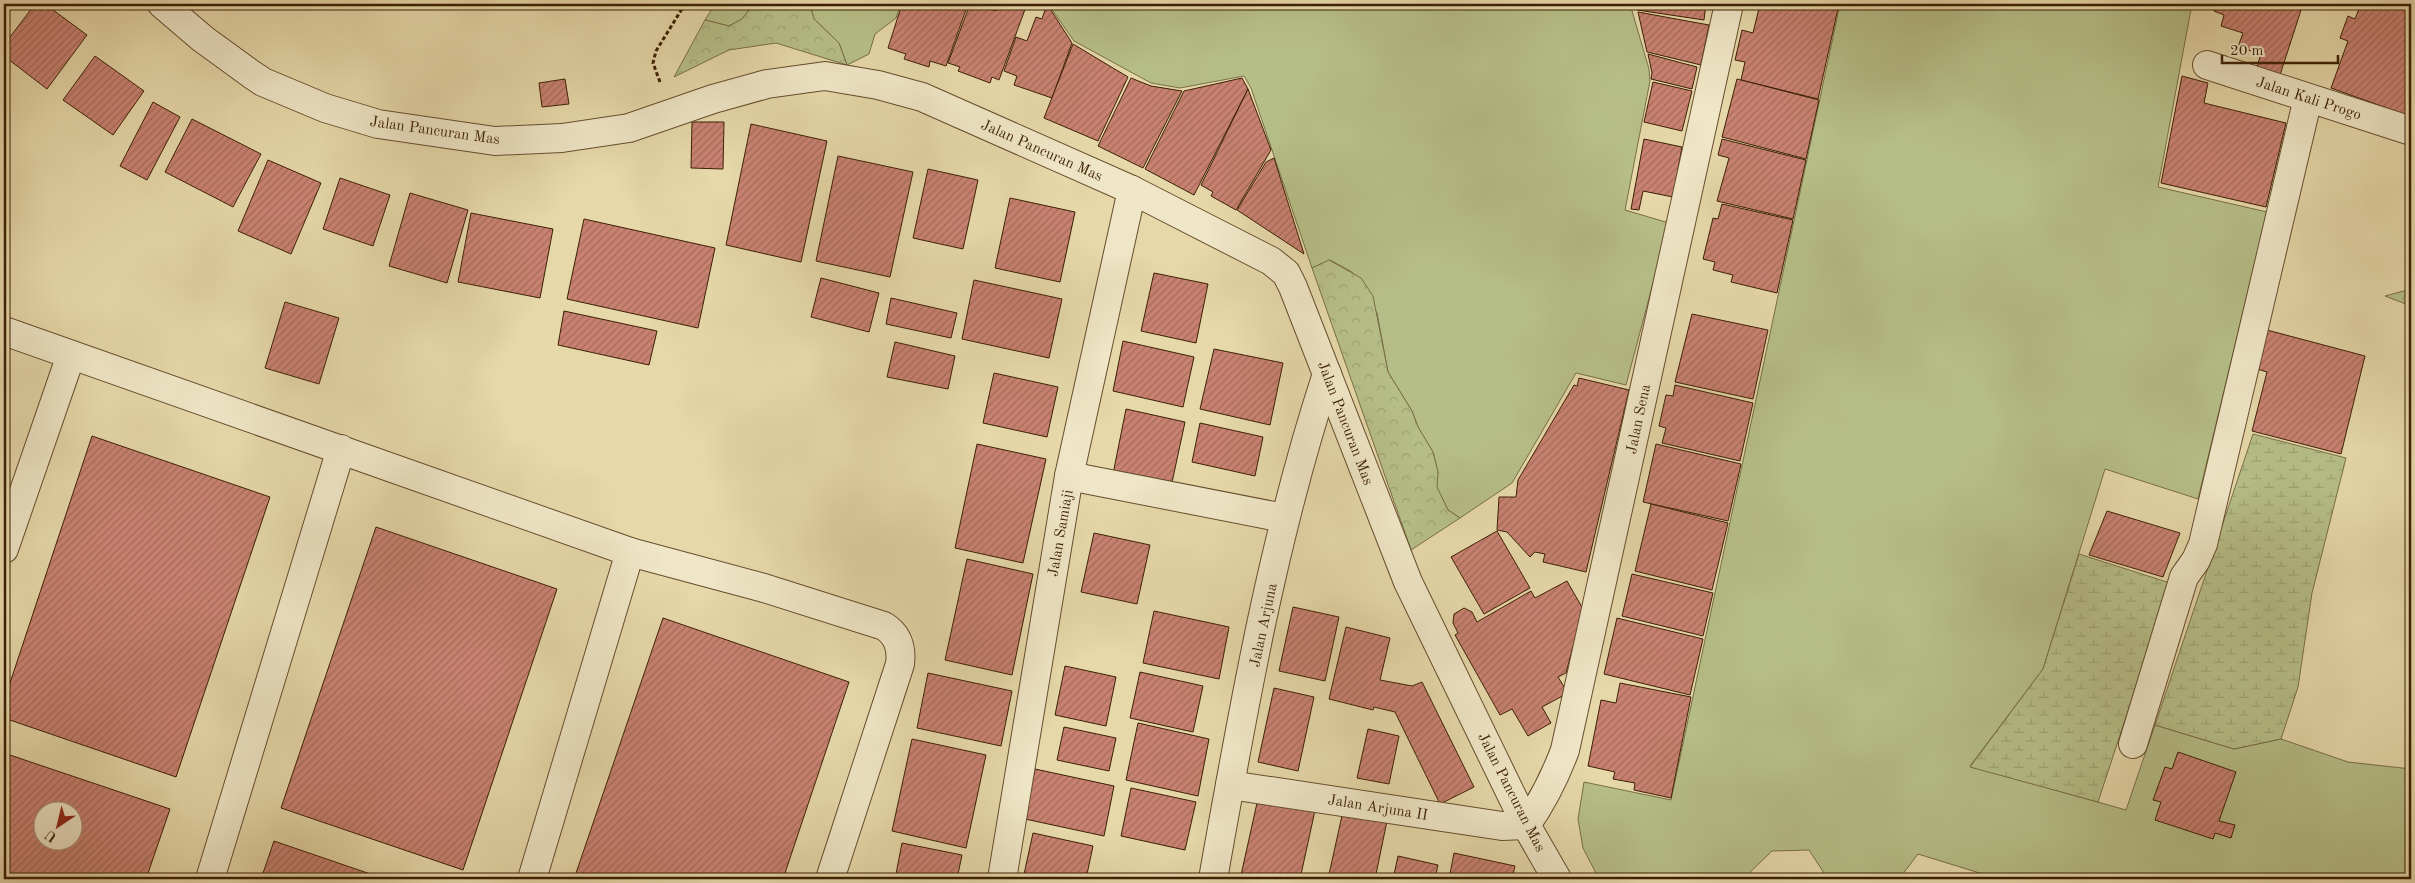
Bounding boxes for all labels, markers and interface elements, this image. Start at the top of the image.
scale bar [2222,32,2339,64]
text: 20 m [2230,44,2264,59]
street label: Jalan Kali Progo [2254,75,2363,124]
street label: Jalan Pancuran Mas [369,115,501,148]
street label: Jalan Pancuran Mas [978,118,1104,185]
street label: Jalan Pancuran Mas [1314,360,1375,487]
street label: Jalan Sena [1625,382,1654,456]
street label: Jalan Samiaji [1046,489,1077,578]
street label: Jalan Arjuna [1248,582,1281,669]
street label: Jalan Pancuran Mas [1474,731,1547,855]
street label: Jalan Arjuna II [1327,793,1429,824]
north arrow [32,800,82,850]
text: U [43,827,60,845]

